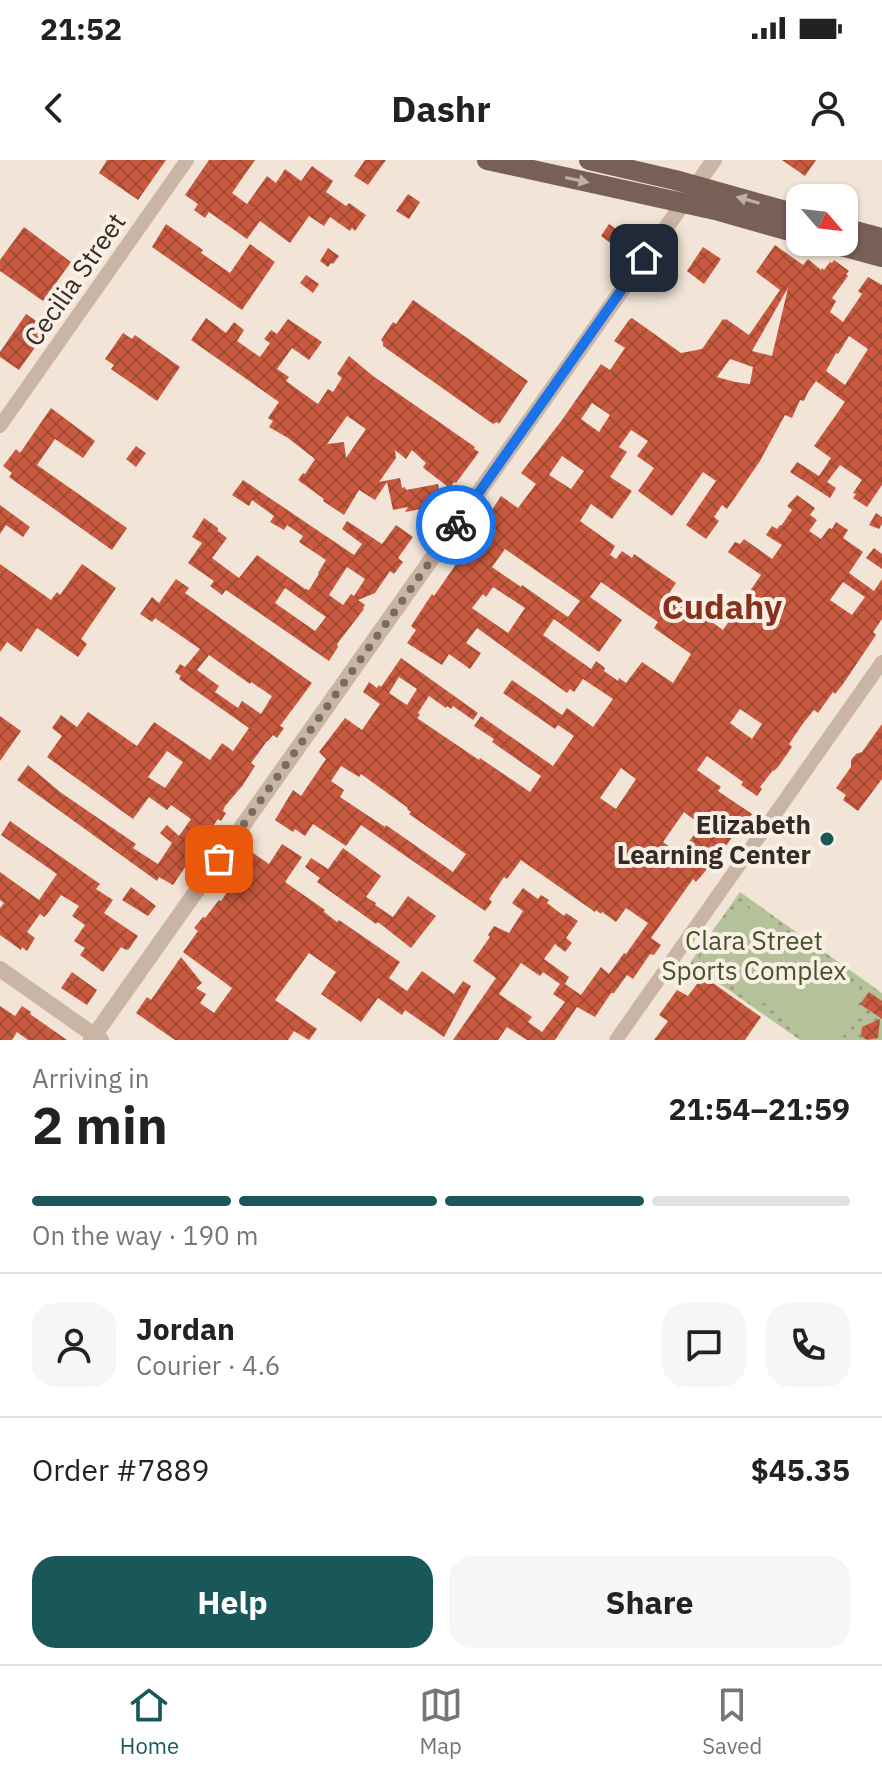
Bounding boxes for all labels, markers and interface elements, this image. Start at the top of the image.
text: 21:52 [40,9,122,48]
text: Dashr [391,85,491,132]
icon: back [32,86,76,130]
icon: person [806,86,850,130]
one-way arrow [564,174,589,187]
north arrow [786,184,858,256]
map controls [786,184,858,256]
one-way arrow [735,194,760,206]
street label: Cecilia Street [16,206,132,352]
pin [610,224,678,292]
icon: home [622,236,666,280]
courier [416,485,496,565]
icon: bike [434,503,478,547]
district label: Cudahy [662,584,782,628]
place label: Elizabeth Learning Center [617,807,811,871]
pin [185,825,253,893]
marker: Elizabeth Learning Center [818,830,836,848]
icon: bag [197,837,241,881]
park label: Clara Street Sports Complex [661,923,847,987]
text: Arriving in [32,1061,149,1095]
text: 21:54–21:59 [669,1089,850,1128]
text: 2 min [32,1091,168,1158]
text: On the way · 190 m [32,1218,258,1252]
button: person [32,1303,116,1387]
button: chat [662,1303,746,1387]
button: phone [766,1303,850,1387]
text: Jordan [136,1309,235,1348]
text: Courier · 4.6 [136,1348,280,1382]
text: Order #7889 [32,1450,209,1489]
text: $45.35 [751,1450,850,1489]
button: Help [32,1556,433,1648]
button: Share [449,1556,850,1648]
tab: Home [120,1683,179,1760]
tab: Map [419,1683,463,1760]
tab: Saved [702,1683,762,1760]

